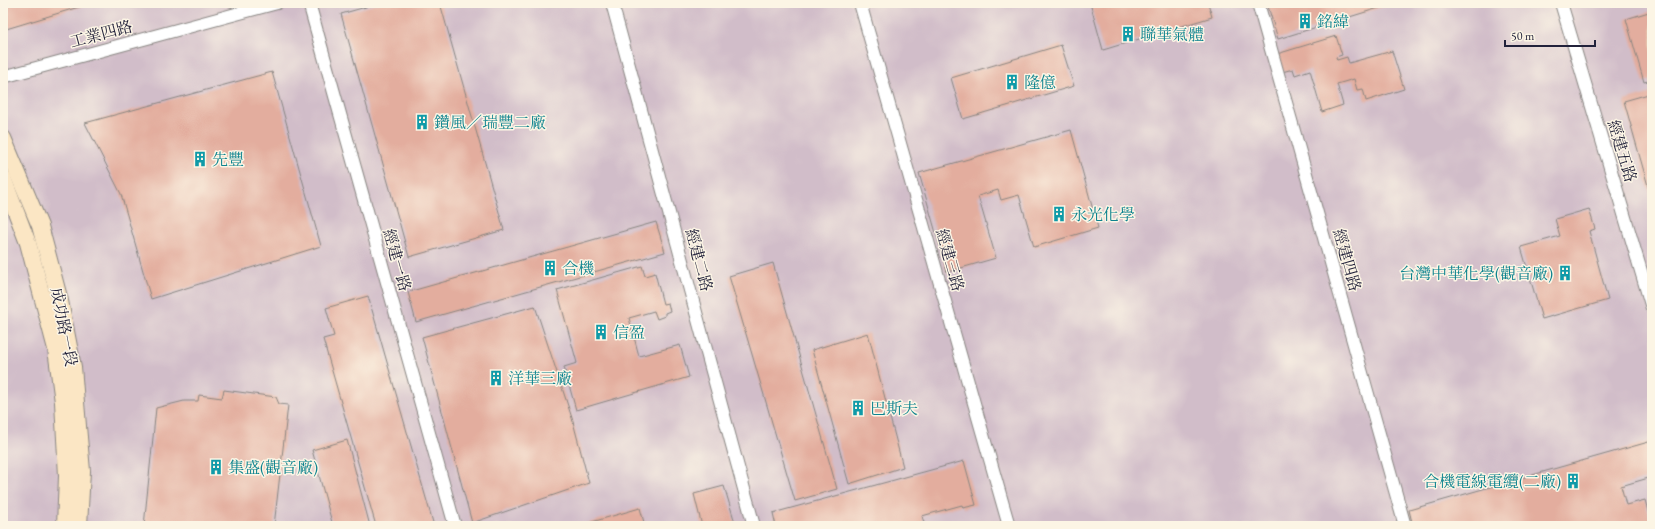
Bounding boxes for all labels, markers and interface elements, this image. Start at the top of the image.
place label: 銘緯 [1317,11,1349,32]
building icon: 銘緯 [1296,12,1314,30]
street label: 工業四路 [67,16,135,52]
scale bar [1505,22,1595,48]
place label: 聯華氣體 [1140,24,1204,45]
building icon: 聯華氣體 [1119,25,1137,43]
text: 50 m [1511,28,1535,44]
place label: 隆億 [1024,72,1056,93]
building icon: 隆億 [1003,73,1021,91]
place label: 鑽風／瑞豐二廠 [434,112,546,133]
building icon: 鑽風／瑞豐二廠 [413,113,431,131]
street label: 經建五路 [1603,117,1641,185]
place label: 先豐 [212,149,244,170]
building icon: 先豐 [191,150,209,168]
place label: 永光化學 [1071,204,1135,225]
building icon: 永光化學 [1050,205,1068,223]
street label: 經建一路 [378,226,416,294]
street label: 經建二路 [681,226,717,294]
street label: 經建三路 [931,226,969,294]
street label: 經建四路 [1328,226,1366,294]
place label: 合機 [562,258,594,279]
building icon: 合機 [541,259,559,277]
place label: 台灣中華化學(觀音廠) [1399,263,1553,284]
building icon: 台灣中華化學(觀音廠) [1556,264,1574,282]
street label: 成功路一段 [46,286,82,368]
place label: 信盈 [613,322,645,343]
building icon: 信盈 [592,323,610,341]
place label: 洋華三廠 [508,368,572,389]
building icon: 洋華三廠 [487,369,505,387]
place label: 巴斯夫 [870,398,918,419]
building icon: 巴斯夫 [849,399,867,417]
place label: 集盛(觀音廠) [228,457,318,478]
building icon: 集盛(觀音廠) [207,458,225,476]
place label: 合機電線電纜(二廠) [1423,471,1561,492]
building icon: 合機電線電纜(二廠) [1564,472,1582,490]

